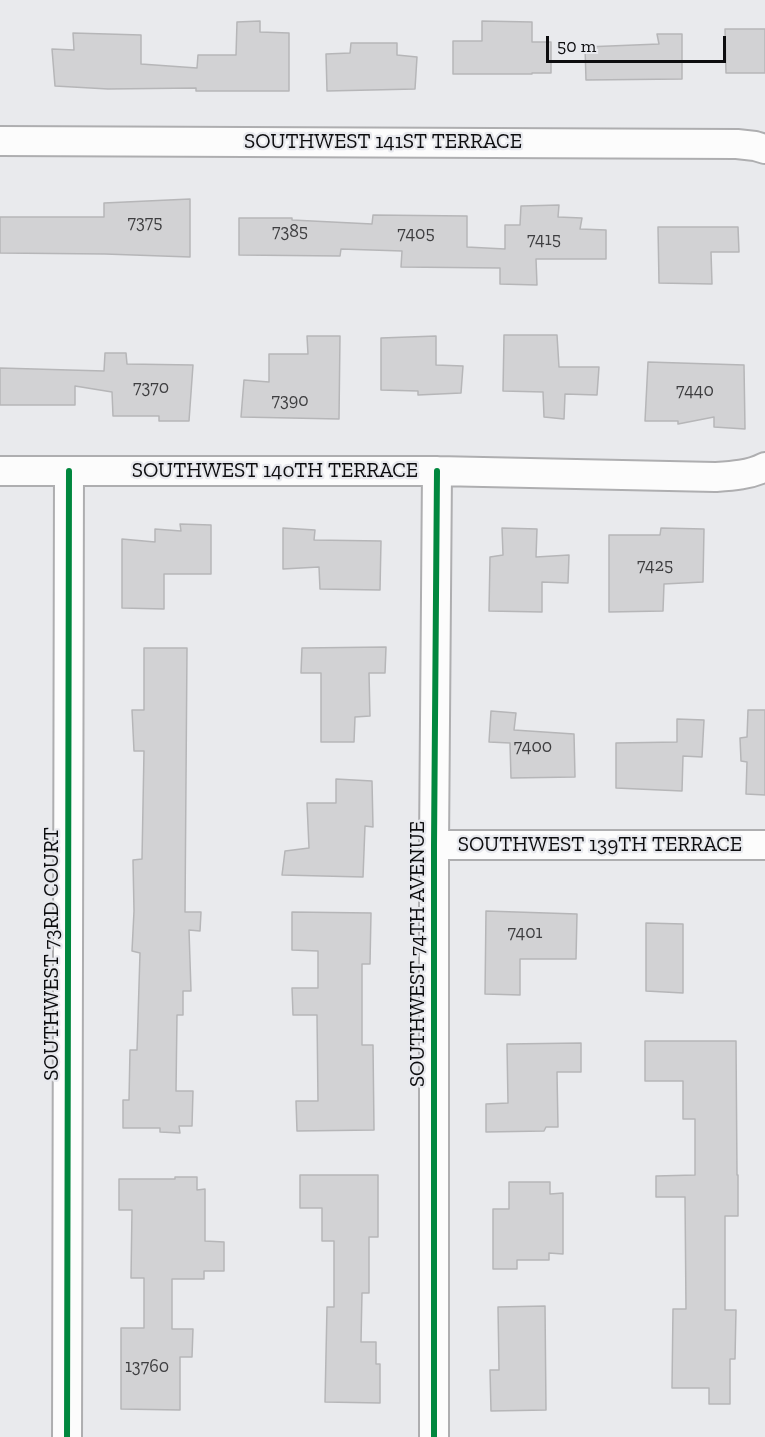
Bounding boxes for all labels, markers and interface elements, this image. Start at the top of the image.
scale bar [549,24,729,62]
text: 50 m [557,35,596,57]
street label: SOUTHWEST 141ST TERRACE [244,129,522,155]
house number: 7375 [128,212,162,234]
house number: 7385 [272,221,308,243]
house number: 7405 [397,223,435,245]
house number: 7415 [527,229,561,251]
house number: 7370 [133,377,169,399]
house number: 7440 [676,380,714,402]
house number: 7390 [271,390,309,412]
street label: SOUTHWEST 140TH TERRACE [132,458,418,484]
house number: 7425 [637,555,673,577]
house number: 7400 [514,736,552,758]
street label: SOUTHWEST 74TH AVENUE [405,821,431,1087]
street label: SOUTHWEST 73RD COURT [39,827,65,1081]
street label: SOUTHWEST 139TH TERRACE [458,832,742,858]
house number: 7401 [507,922,543,944]
house number: 13760 [125,1356,169,1378]

